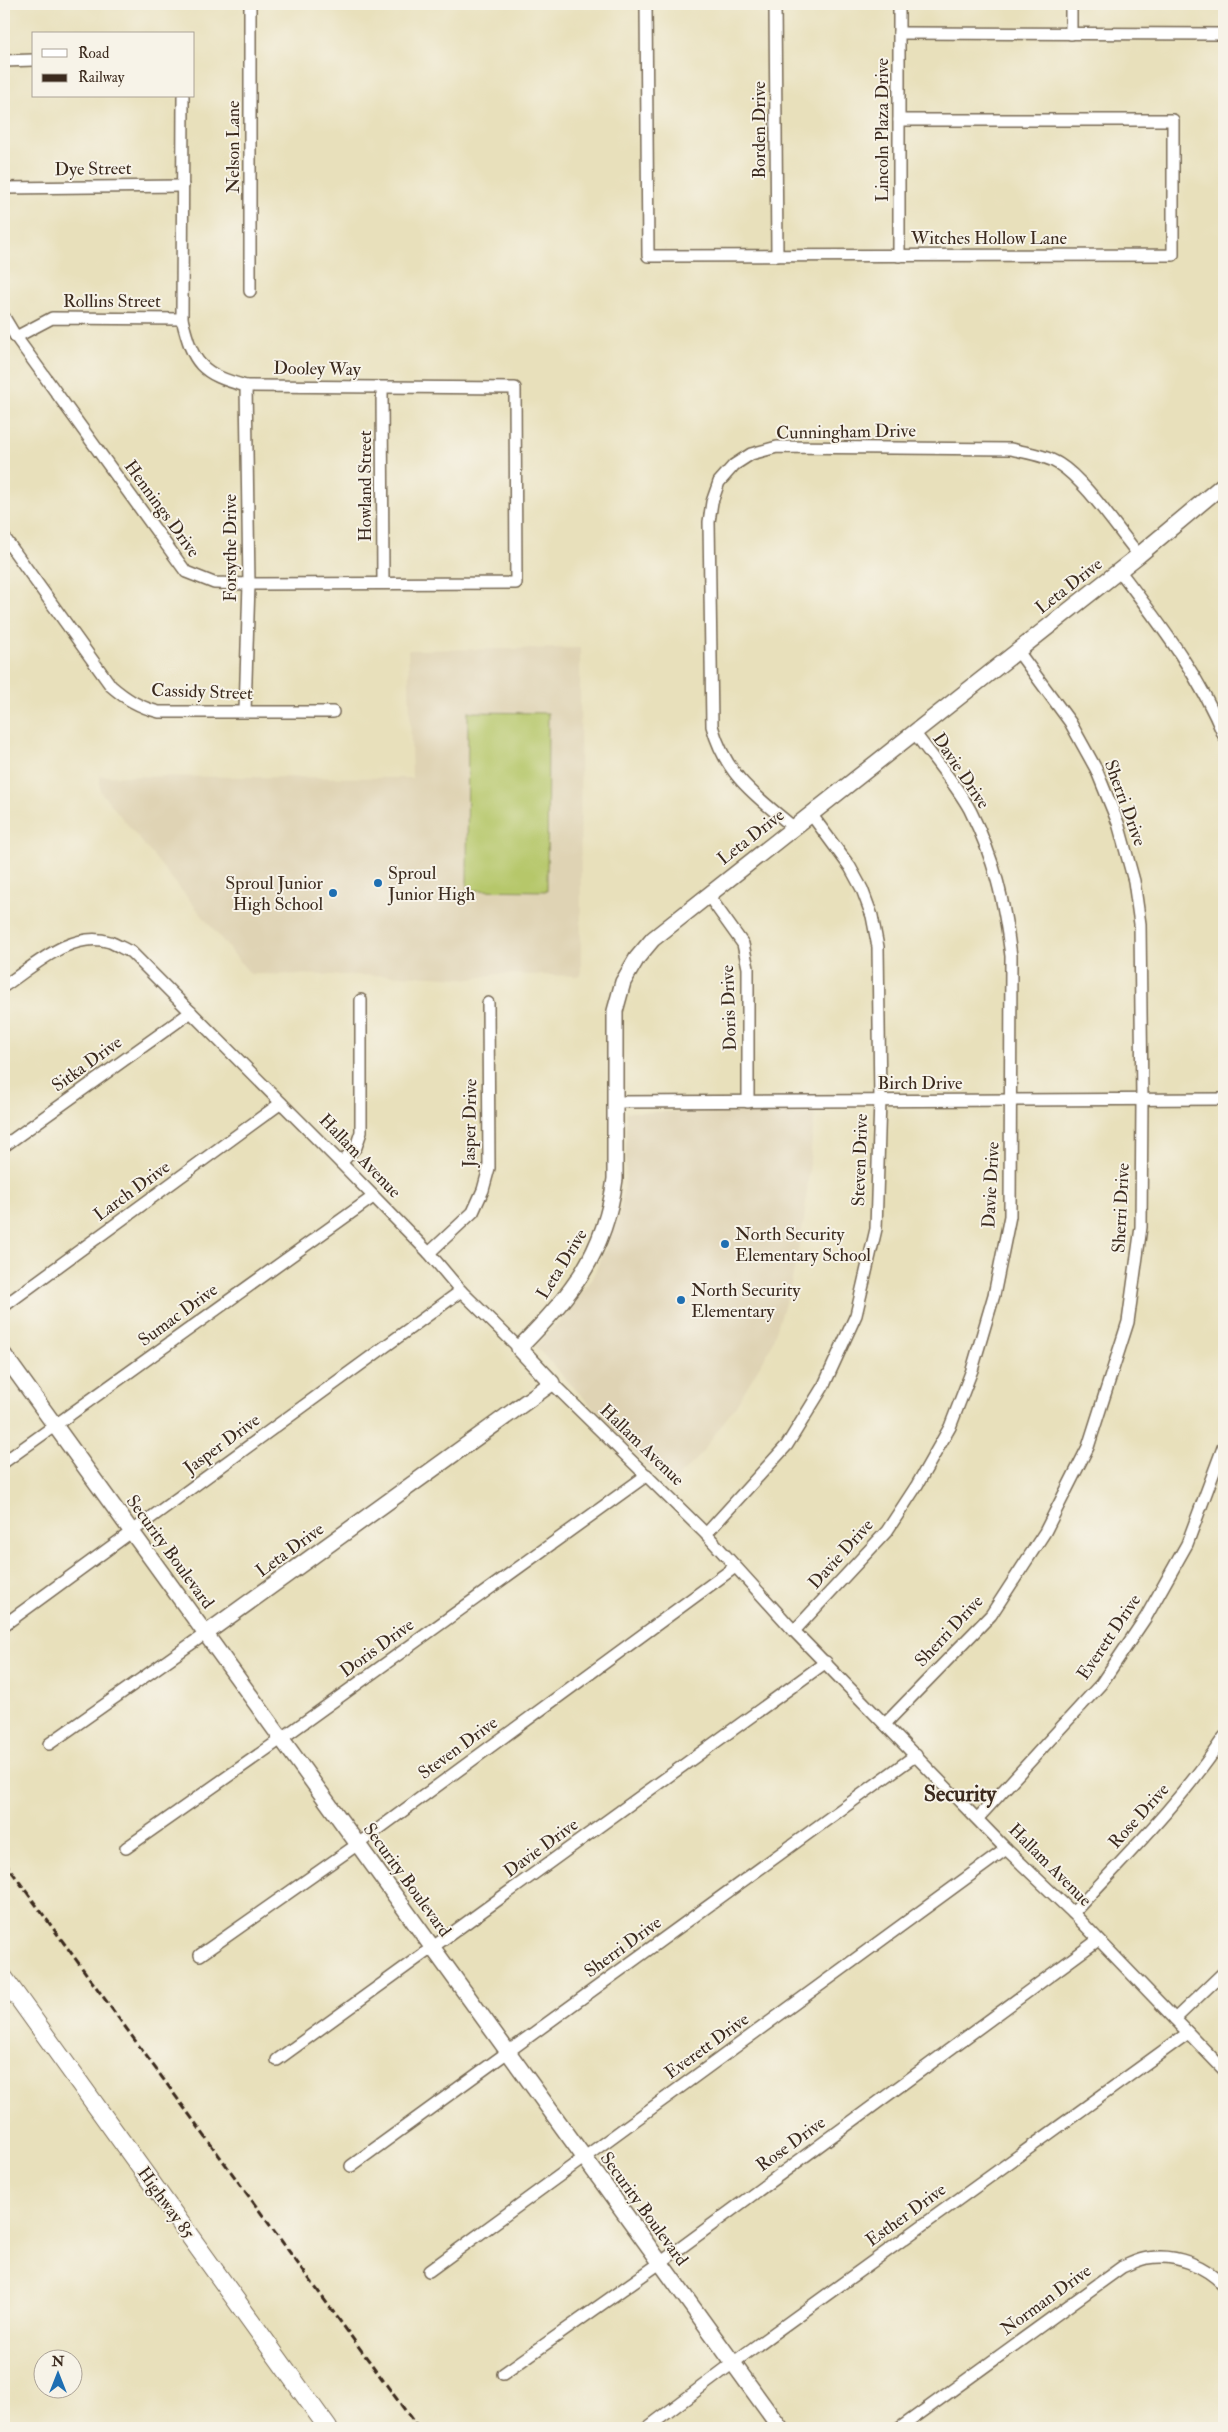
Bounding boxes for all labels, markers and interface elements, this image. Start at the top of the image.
legend [32,32,195,98]
text: Road [78,44,110,63]
street label: Lincoln Plaza Drive [871,57,894,202]
text: Railway [78,68,125,87]
street label: Borden Drive [748,81,771,179]
street label: Nelson Lane [222,100,245,194]
street label: Dye Street [54,157,132,181]
street label: Witches Hollow Lane [910,227,1067,250]
street label: Rollins Street [63,290,161,313]
street label: Dooley Way [273,357,362,381]
street label: Cunningham Drive [776,419,916,445]
street label: Howland Street [354,430,377,542]
street label: Hennings Drive [119,456,205,563]
street label: Forsythe Drive [219,493,242,602]
street label: Leta Drive [1031,552,1108,619]
street label: Cassidy Street [151,679,253,705]
street label: Davie Drive [927,729,995,814]
street label: Sherri Drive [1099,757,1151,850]
street label: Leta Drive [713,803,790,870]
place label: Sproul Junior High [387,862,476,906]
place label: Sproul Junior High School [225,872,323,916]
marker: Sproul Junior High [372,877,384,889]
marker: Sproul Junior High School [327,887,339,899]
street label: Doris Drive [716,964,742,1051]
street label: Sitka Drive [47,1031,127,1097]
street label: Birch Drive [878,1072,963,1095]
street label: Jasper Drive [458,1078,482,1169]
street label: Hallam Avenue [314,1109,406,1203]
street label: Steven Drive [847,1113,873,1207]
street label: Davie Drive [977,1141,1005,1229]
street label: Larch Drive [89,1155,175,1226]
street label: Sherri Drive [1107,1162,1135,1254]
place label: North Security Elementary School [735,1223,871,1267]
street label: Leta Drive [531,1224,593,1304]
marker: North Security Elementary School [719,1238,731,1250]
street label: Sumac Drive [134,1278,223,1352]
place label: North Security Elementary [691,1279,801,1323]
marker: North Security Elementary [675,1294,687,1306]
street label: Hallam Avenue [595,1399,689,1491]
street label: Jasper Drive [179,1408,265,1480]
street label: Security Boulevard [121,1490,219,1614]
street label: Davie Drive [803,1514,879,1594]
street label: Leta Drive [251,1517,329,1582]
street label: Everett Drive [1072,1589,1146,1684]
street label: Sherri Drive [910,1590,988,1672]
street label: Doris Drive [335,1613,419,1683]
street label: Steven Drive [414,1711,503,1785]
street label: Rose Drive [1104,1778,1175,1853]
district label: Security [924,1780,998,1809]
street label: Davie Drive [499,1813,583,1883]
street label: Security Boulevard [358,1818,456,1942]
street label: Hallam Avenue [1003,1818,1097,1912]
street label: Sherri Drive [580,1911,667,1983]
street label: Everett Drive [660,2007,754,2084]
street label: Rose Drive [752,2111,831,2177]
street label: Security Boulevard [595,2147,693,2271]
street label: Highway 85 [132,2162,200,2244]
street label: Esther Drive [861,2178,951,2252]
street label: Norman Drive [996,2259,1096,2341]
north arrow [32,2350,82,2400]
text: N [51,2353,65,2370]

